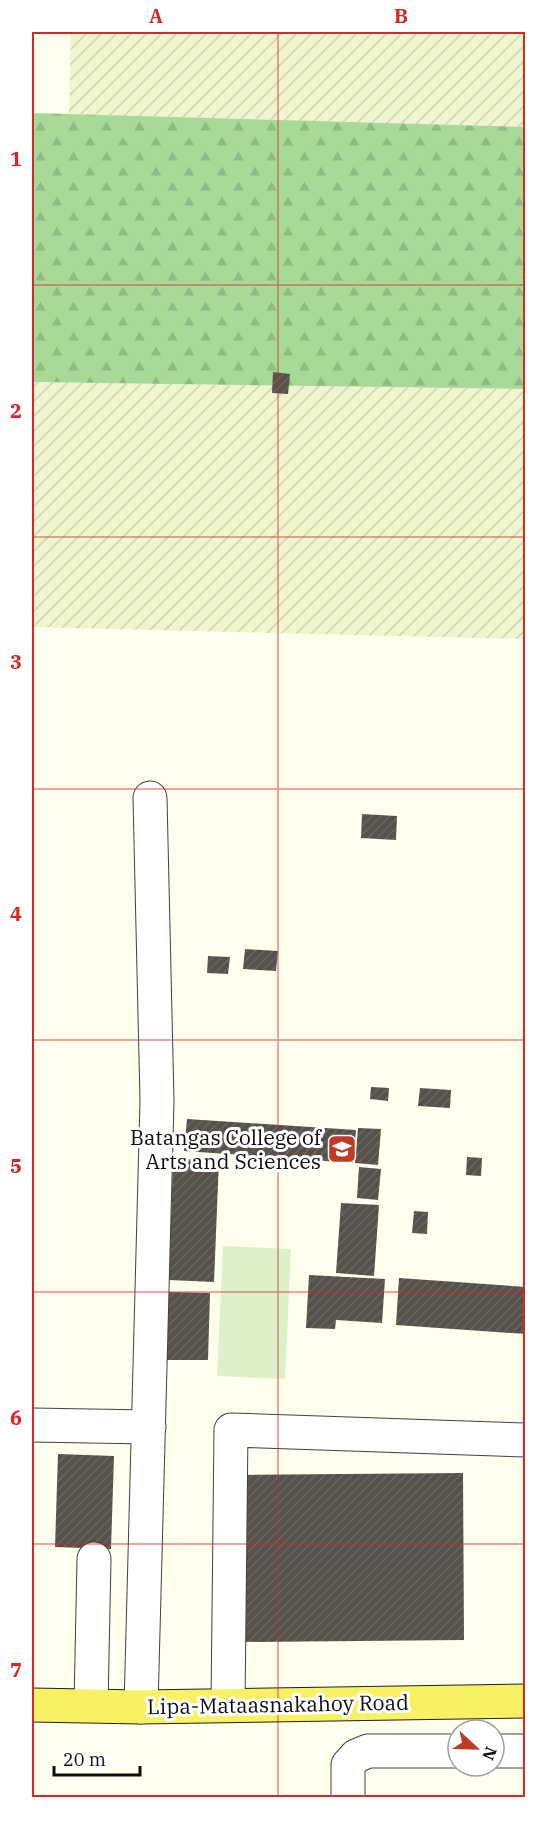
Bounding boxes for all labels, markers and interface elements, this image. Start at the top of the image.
text: A [149,2,163,29]
text: B [394,2,408,29]
text: 1 [10,145,22,172]
text: 2 [10,397,22,424]
text: 3 [10,648,22,675]
text: 4 [10,900,22,927]
place label: Batangas College of Arts and Sciences [130,1123,323,1175]
school or university icon: Batangas College of Arts and Sciences [326,1133,358,1165]
text: 5 [10,1152,22,1179]
text: 6 [10,1404,22,1431]
text: 7 [10,1656,22,1683]
street label: Lipa-Mataasnakahoy Road [147,1688,409,1720]
north arrow [446,1718,506,1778]
scale bar [54,1739,140,1777]
text: N [478,1744,502,1763]
text: 20 m [63,1748,106,1771]

